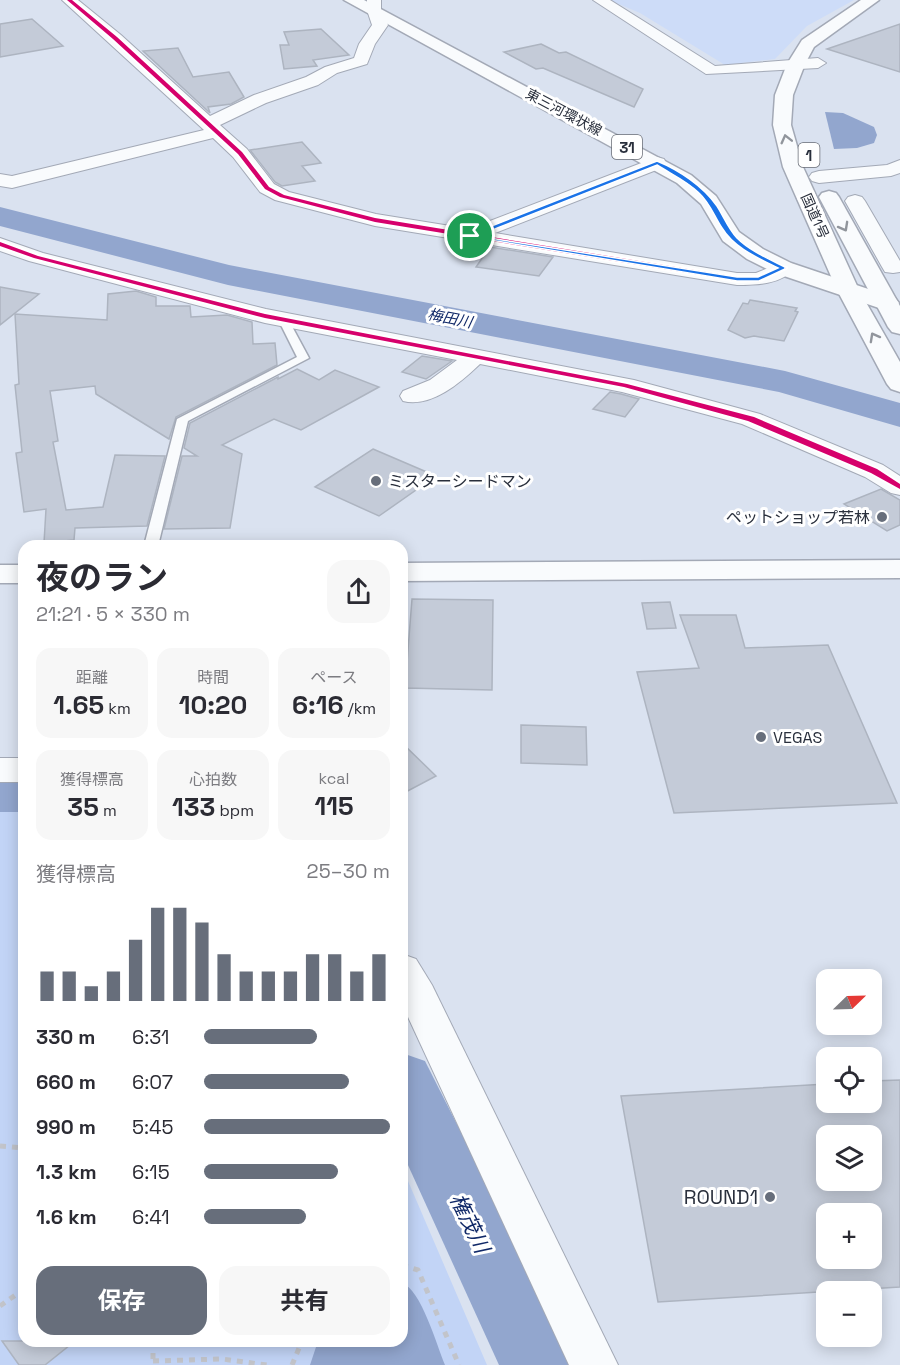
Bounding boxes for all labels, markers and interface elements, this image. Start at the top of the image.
street label: 東三河環状線 [523,84,605,140]
one-way arrow [780,134,793,144]
road number: 31 [612,135,642,159]
road number: 1 [798,143,820,167]
street label: 国道1号 [797,190,833,242]
pin [444,210,495,261]
icon: arrive [453,219,486,252]
one-way arrow [837,221,848,231]
water label: 梅田川 [426,304,476,332]
one-way arrow [870,333,881,343]
place label: ミスターシードマン [388,471,532,492]
marker: ミスターシードマン [369,474,383,488]
place label: ペットショップ若林 [726,507,870,528]
marker: ペットショップ若林 [875,510,889,524]
text: 夜のラン [36,557,168,599]
button: share [327,560,390,623]
text: 21:21 · 5 × 330 m [36,601,190,627]
text: 距離 [76,667,108,688]
text: 時間 [197,667,229,688]
text: ペース [310,667,358,688]
text: 1.65 [53,688,104,722]
text: 10:20 [179,688,247,722]
text: 6:16 [292,688,344,722]
text: km [104,698,131,719]
text: /km [344,698,376,719]
place label: VEGAS [773,727,823,748]
marker: VEGAS [754,730,768,744]
text: kcal [319,768,349,789]
text: 獲得標高 [60,769,124,790]
text: 心拍数 [189,769,237,790]
text: 115 [314,789,354,823]
text: 35 [67,790,99,824]
text: 133 [172,790,215,824]
text: m [99,800,117,821]
text: bpm [215,800,254,821]
text: 25–30 m [307,858,390,884]
text: 獲得標高 [36,861,116,887]
north arrow [816,969,882,1035]
map controls [816,969,882,1347]
text: 330 m [36,1024,95,1050]
text: 6:31 [132,1024,169,1050]
button: locate [816,1047,882,1113]
text: 660 m [36,1069,96,1095]
text: 6:07 [132,1069,173,1095]
text: 990 m [36,1114,96,1140]
text: 5:45 [132,1114,174,1140]
button: layers [816,1125,882,1191]
text: 1.3 km [36,1159,97,1185]
text: 6:15 [132,1159,170,1185]
place label: ROUND1 [684,1184,758,1210]
water label: 権茂川 [444,1189,497,1259]
marker: ROUND1 [763,1190,777,1204]
button: + [816,1203,882,1269]
text: 1.6 km [36,1204,97,1230]
text: 6:41 [132,1204,170,1230]
button: 保存 [36,1266,207,1335]
button: 共有 [219,1266,390,1335]
button: − [816,1281,882,1347]

